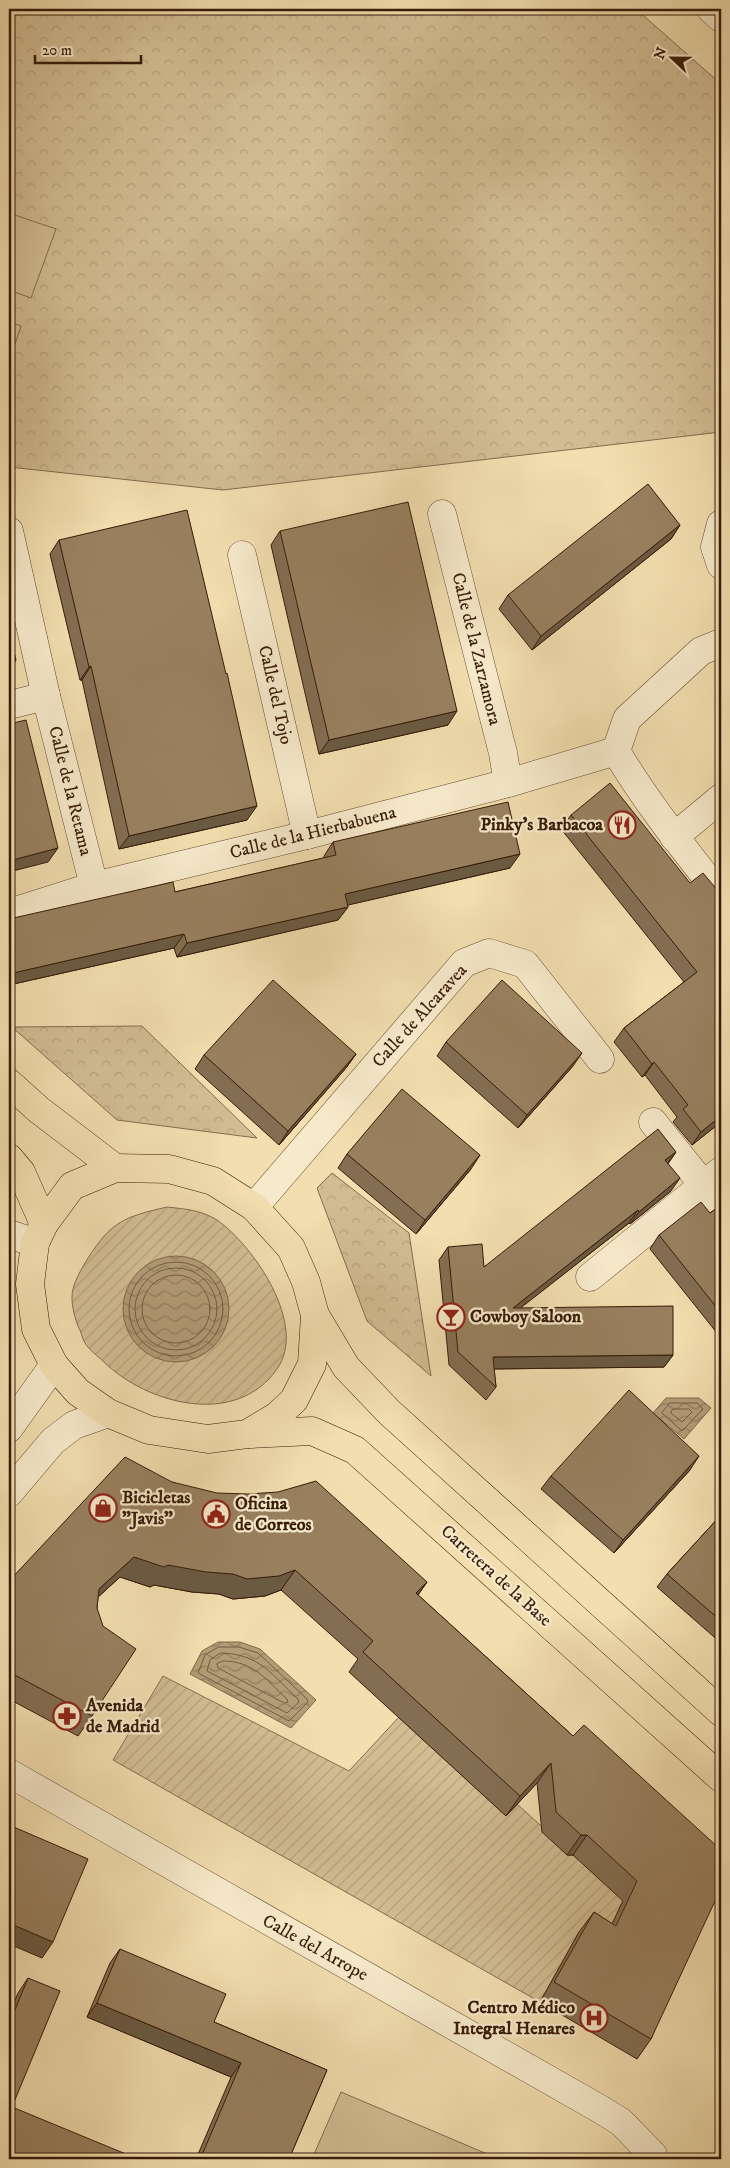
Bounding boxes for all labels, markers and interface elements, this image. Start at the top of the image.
scale bar [35,32,141,64]
north arrow [648,32,698,82]
text: 20 m [42,41,72,60]
text: N [650,44,672,62]
street label: Calle de la Zarzamora [446,570,506,728]
street label: Calle del Tojo [253,643,297,747]
street label: Calle de la Retama [43,724,97,858]
street label: Calle de la Hierbabuena [228,802,399,864]
restaurant icon: Pinky's Barbacoa [607,810,637,840]
place label: Pinky's Barbacoa [481,814,603,836]
street label: Calle de Alcaravea [368,960,472,1072]
bar icon: Cowboy Saloon [436,1302,466,1332]
place label: Cowboy Saloon [470,1306,582,1328]
place label: Bicicletas "Javis" [122,1487,190,1530]
shop icon: Bicicletas "Javis" [88,1493,118,1523]
place label: Oficina de Correos [235,1493,312,1536]
public building icon: Oficina de Correos [201,1499,231,1529]
street label: Carretera de la Base [436,1520,556,1632]
place label: Avenida de Madrid [85,1695,161,1738]
pharmacy icon: Avenida de Madrid [52,1701,82,1731]
street label: Calle del Arrope [258,1910,372,1986]
place label: Centro Médico Integral Henares [453,1997,575,2040]
hospital icon: Centro Médico Integral Henares [579,2003,609,2033]

